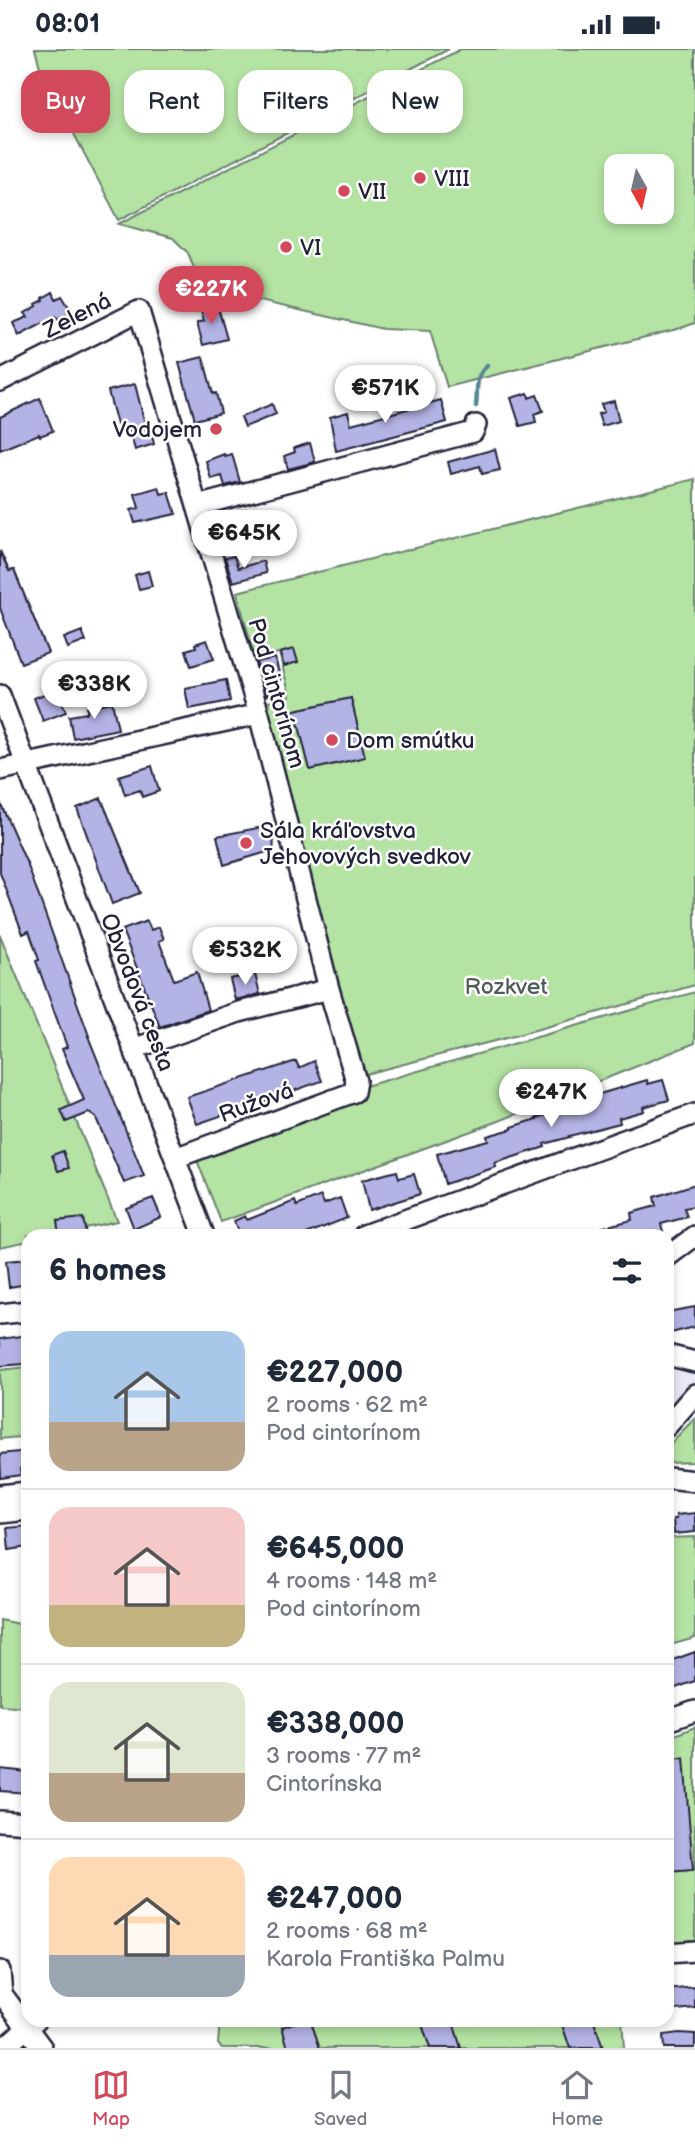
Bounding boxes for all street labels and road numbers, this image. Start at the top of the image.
street label: Zelená [38,287,116,345]
street label: Pod cintorínom [241,615,311,772]
street label: Obvodová cesta [94,909,180,1075]
street label: Ružová [215,1077,297,1129]

